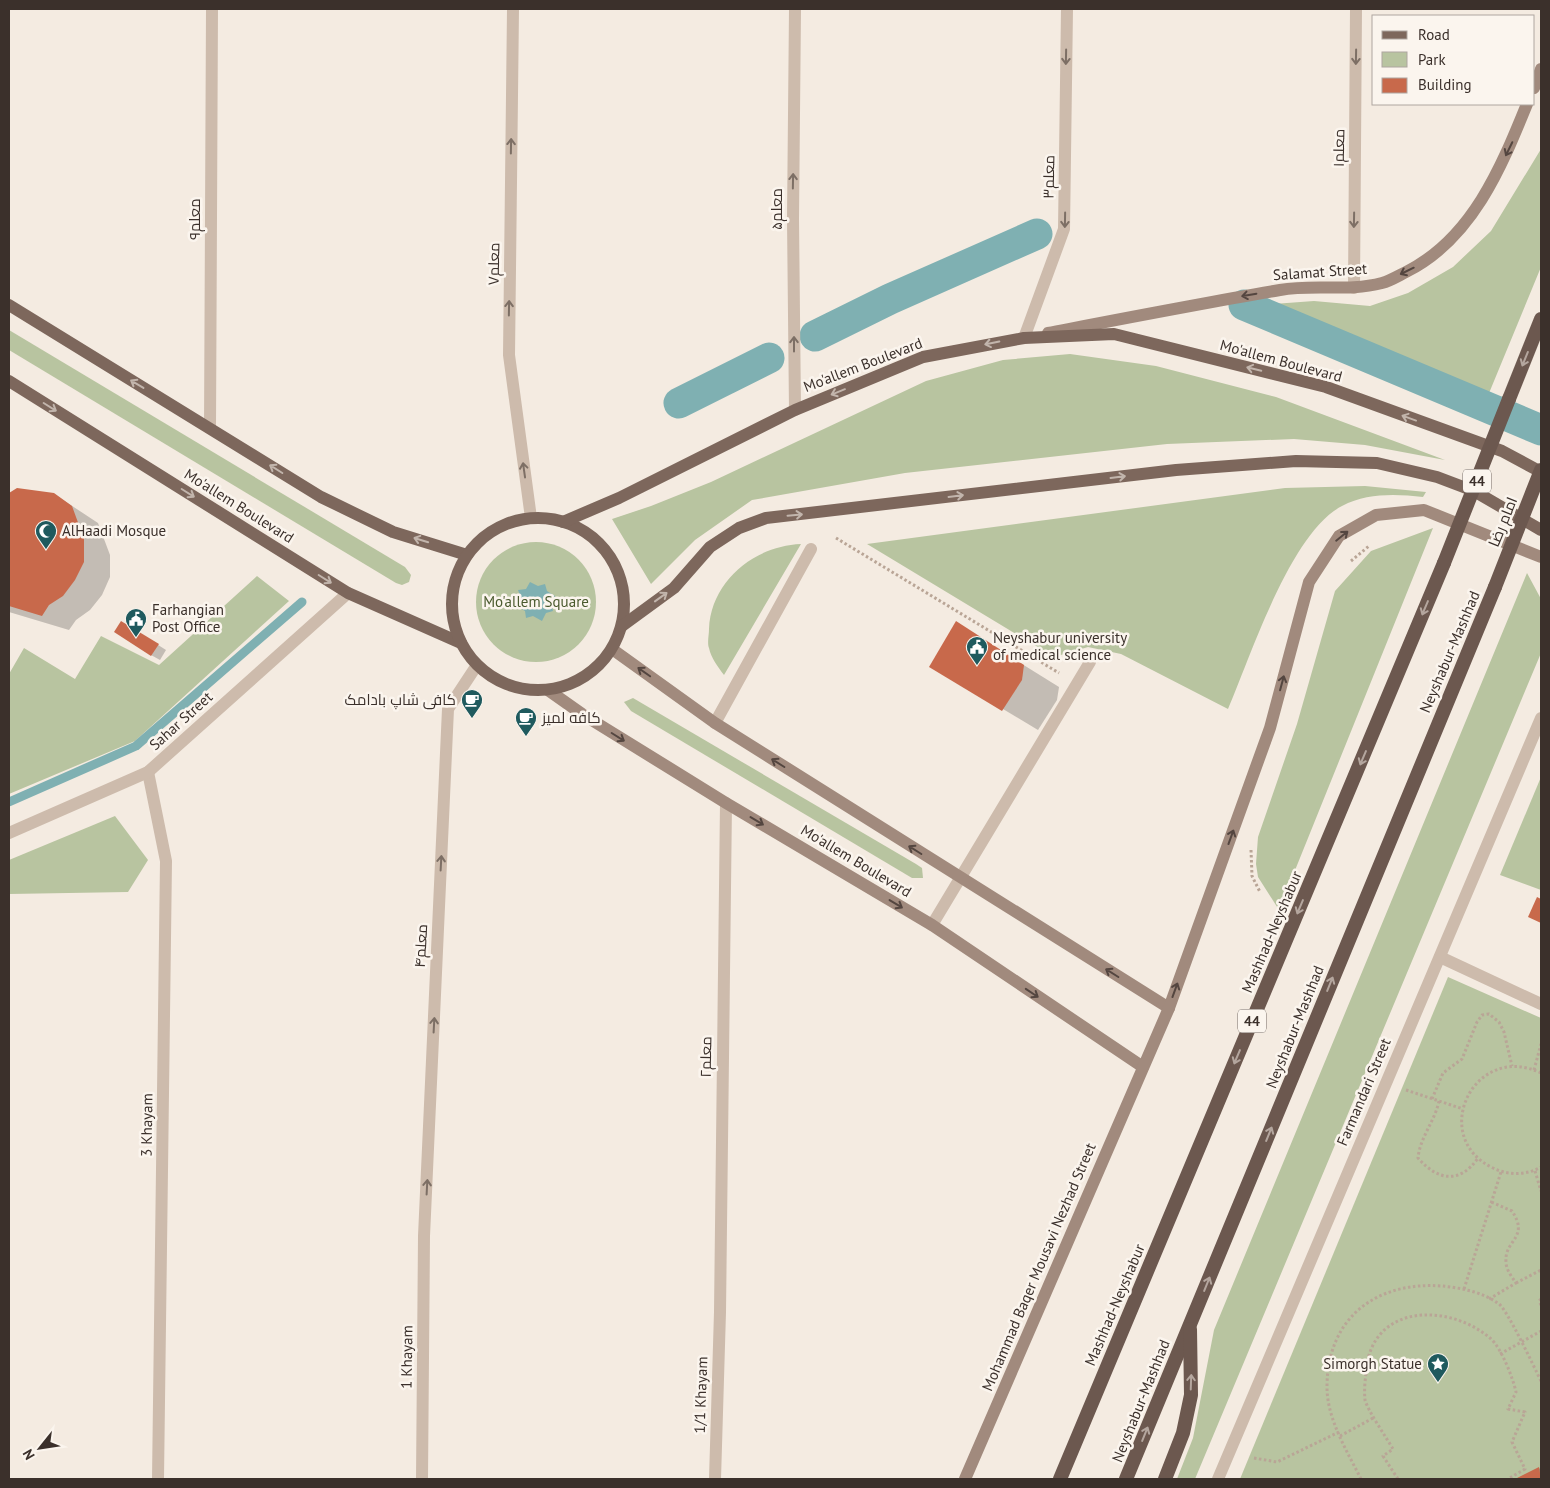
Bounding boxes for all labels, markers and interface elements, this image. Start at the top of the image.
legend [1372,15,1535,105]
text: Road [1418,25,1450,44]
one-way arrow [1061,49,1071,65]
one-way arrow [1351,49,1361,65]
text: Park [1418,50,1446,69]
text: Building [1418,75,1472,94]
street label: معلم۱ [1329,129,1349,167]
one-way arrow [506,138,516,154]
one-way arrow [1503,141,1513,156]
street label: معلم۳ [1039,155,1059,199]
one-way arrow [789,173,798,189]
street label: معلم۵ [767,188,787,230]
street label: معلم۹ [185,198,205,240]
one-way arrow [1060,212,1069,228]
one-way arrow [1349,212,1359,228]
street label: معلم۷ [484,242,504,286]
street label: Salamat Street [1272,259,1368,284]
one-way arrow [1400,266,1415,276]
one-way arrow [1241,291,1257,301]
one-way arrow [504,301,514,317]
street label: Mo'allem Boulevard [801,333,925,396]
street label: Mo'allem Boulevard [1218,335,1344,386]
one-way arrow [789,336,799,352]
one-way arrow [984,339,1000,348]
one-way arrow [1520,351,1530,366]
one-way arrow [1247,364,1263,374]
one-way arrow [131,378,145,388]
one-way arrow [831,388,846,397]
one-way arrow [43,401,57,412]
one-way arrow [1402,413,1417,422]
one-way arrow [519,462,529,478]
street label: Mo'allem Boulevard [181,464,298,547]
one-way arrow [269,464,283,474]
road number: 44 [1463,470,1491,492]
one-way arrow [1109,472,1125,482]
one-way arrow [180,488,194,498]
one-way arrow [948,491,964,501]
street label: امام رضا [1484,494,1522,550]
one-way arrow [787,510,803,520]
mosque icon: AlHaadi Mosque [34,519,58,550]
place label: AlHaadi Mosque [62,521,166,540]
one-way arrow [1336,530,1349,541]
one-way arrow [413,535,429,545]
one-way arrow [318,575,332,585]
street label: Neyshabur-Mashhad [1415,588,1484,716]
park label: Mo'allem Square [483,592,589,611]
one-way arrow [654,592,668,602]
place label: Farhangian Post Office [152,600,224,636]
one-way arrow [1420,600,1430,615]
public building icon: Farhangian Post Office [124,607,148,638]
place label: Neyshabur university of medical science [993,628,1127,664]
public building icon: Neyshabur university of medical science [965,635,989,666]
one-way arrow [637,667,651,677]
one-way arrow [1278,676,1287,692]
street label: Sahar Street [145,687,216,754]
cafe icon: کافی شاپ بادامک [460,688,484,719]
place label: کافی شاپ بادامک [345,690,456,710]
cafe icon: کافه لمیز [514,706,538,737]
place label: کافه لمیز [541,708,601,727]
one-way arrow [610,732,624,742]
one-way arrow [1357,750,1367,765]
one-way arrow [771,758,785,768]
one-way arrow [749,817,763,827]
street label: Mo'allem Boulevard [797,820,915,901]
one-way arrow [1226,830,1236,846]
one-way arrow [909,845,923,855]
one-way arrow [437,855,446,871]
street label: Mashhad-Neyshabur [1237,868,1306,996]
one-way arrow [889,900,903,910]
one-way arrow [1294,900,1303,915]
street label: معلم۴ [410,924,432,968]
street label: Neyshabur-Mashhad [1261,963,1328,1091]
one-way arrow [1106,968,1120,978]
one-way arrow [1327,976,1336,991]
one-way arrow [1171,983,1180,998]
one-way arrow [1025,988,1039,998]
road number: 44 [1238,1009,1266,1032]
one-way arrow [429,1017,439,1034]
street label: Farmandari Street [1332,1035,1395,1148]
street label: معلم۲ [696,1036,716,1078]
one-way arrow [1231,1049,1241,1064]
street label: 3 Khayam [136,1093,157,1157]
one-way arrow [1264,1127,1274,1142]
street label: Mohammad Baqer Mousavi Nezhad Street [977,1140,1100,1394]
one-way arrow [422,1180,431,1196]
street label: Mashhad-Neyshabur [1080,1241,1149,1369]
one-way arrow [1202,1277,1212,1292]
street label: 1 Khayam [396,1325,417,1389]
street label: Neyshabur-Mashhad [1107,1337,1174,1465]
place icon: Simorgh Statue [1426,1352,1450,1383]
place label: Simorgh Statue [1323,1354,1422,1373]
street label: 1/1 Khayam [690,1356,711,1434]
one-way arrow [1186,1374,1196,1390]
north arrow [15,1423,65,1473]
one-way arrow [1140,1427,1150,1442]
text: N [19,1446,39,1463]

